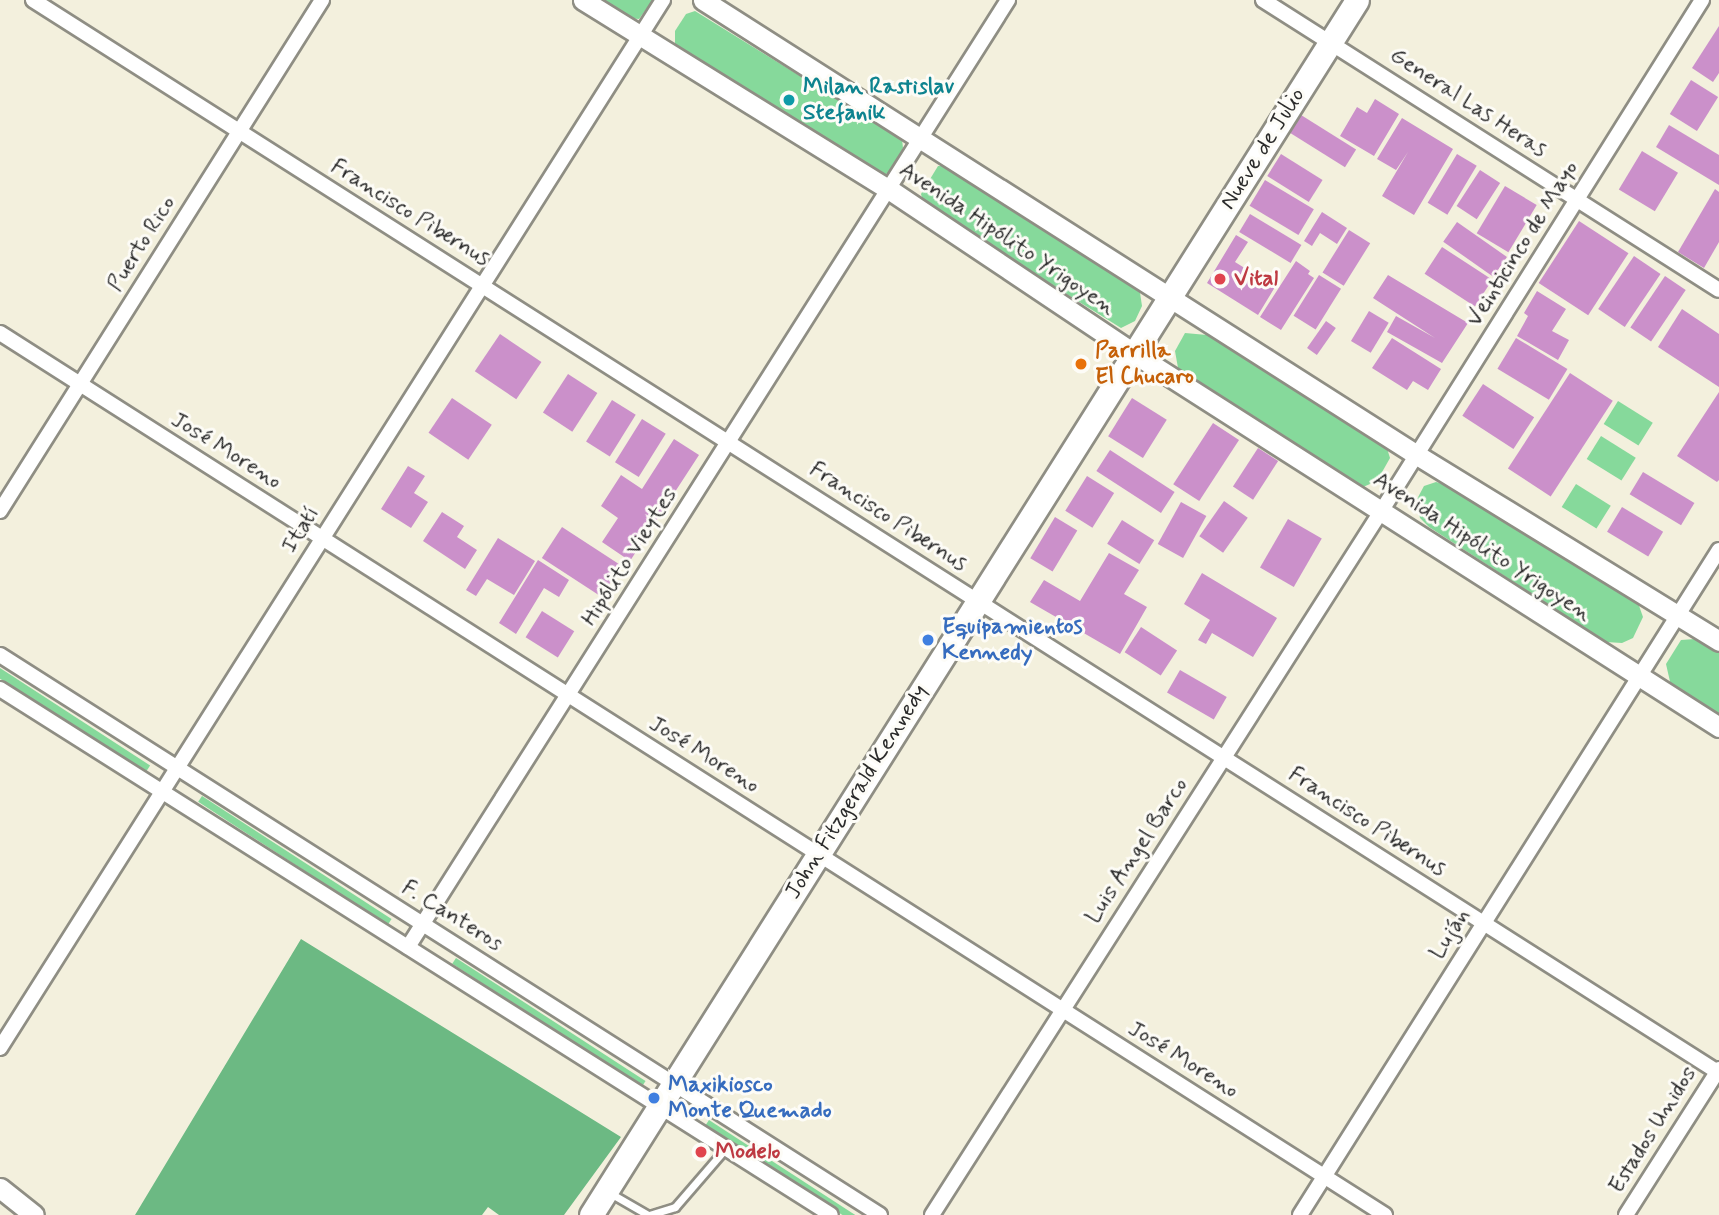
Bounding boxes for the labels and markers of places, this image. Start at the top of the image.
place label: Milan Rastislav Stefanik [803,73,952,127]
marker: Milan Rastislav Stefanik [781,92,797,108]
place label: Vital [1234,265,1278,293]
marker: Vital [1212,271,1228,287]
place label: Parrilla El Chucaro [1095,337,1198,391]
marker: Parrilla El Chucaro [1073,356,1089,372]
place label: Equipamientos Kennedy [942,613,1083,667]
marker: Equipamientos Kennedy [920,632,936,648]
place label: Maxikiosco Monte Quemado [668,1071,833,1125]
marker: Maxikiosco Monte Quemado [646,1090,662,1106]
place label: Modelo [715,1138,780,1166]
marker: Modelo [693,1144,709,1160]

